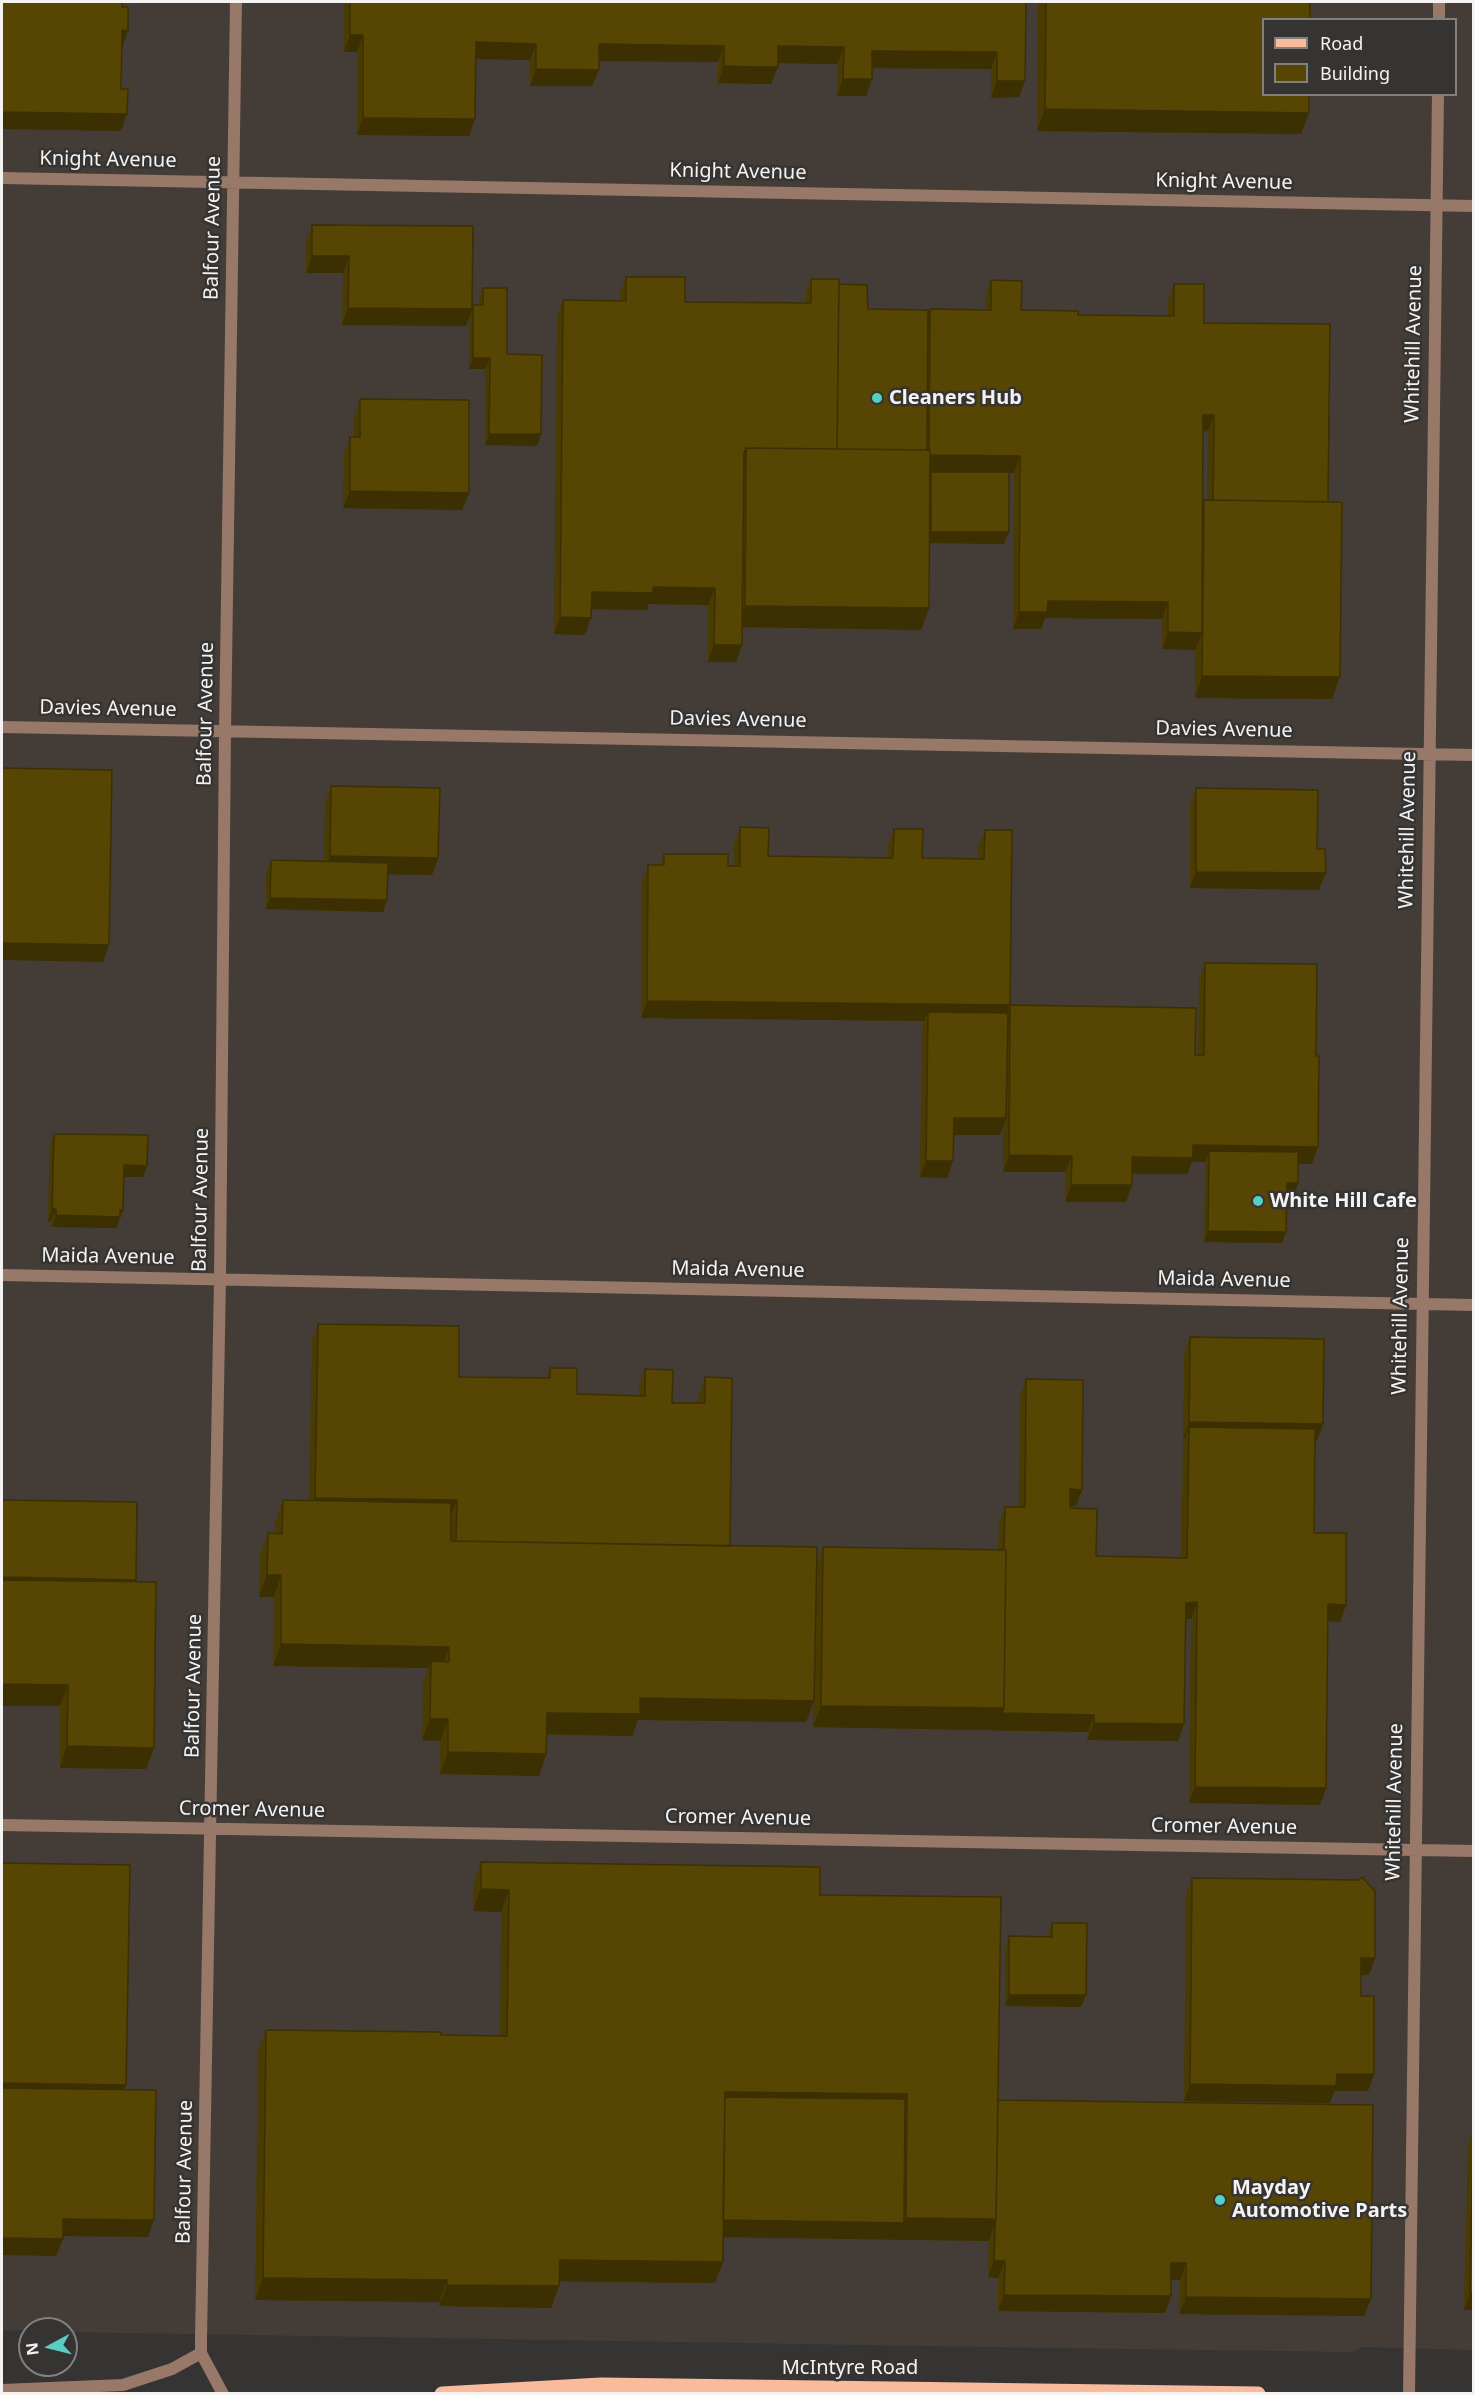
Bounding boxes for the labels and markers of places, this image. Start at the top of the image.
place label: Cleaners Hub [889,386,1022,410]
marker: Cleaners Hub [870,391,884,405]
place label: White Hill Cafe [1270,1189,1417,1213]
marker: White Hill Cafe [1251,1194,1265,1208]
place label: Mayday Automotive Parts [1232,2176,1407,2223]
marker: Mayday Automotive Parts [1213,2193,1227,2207]

